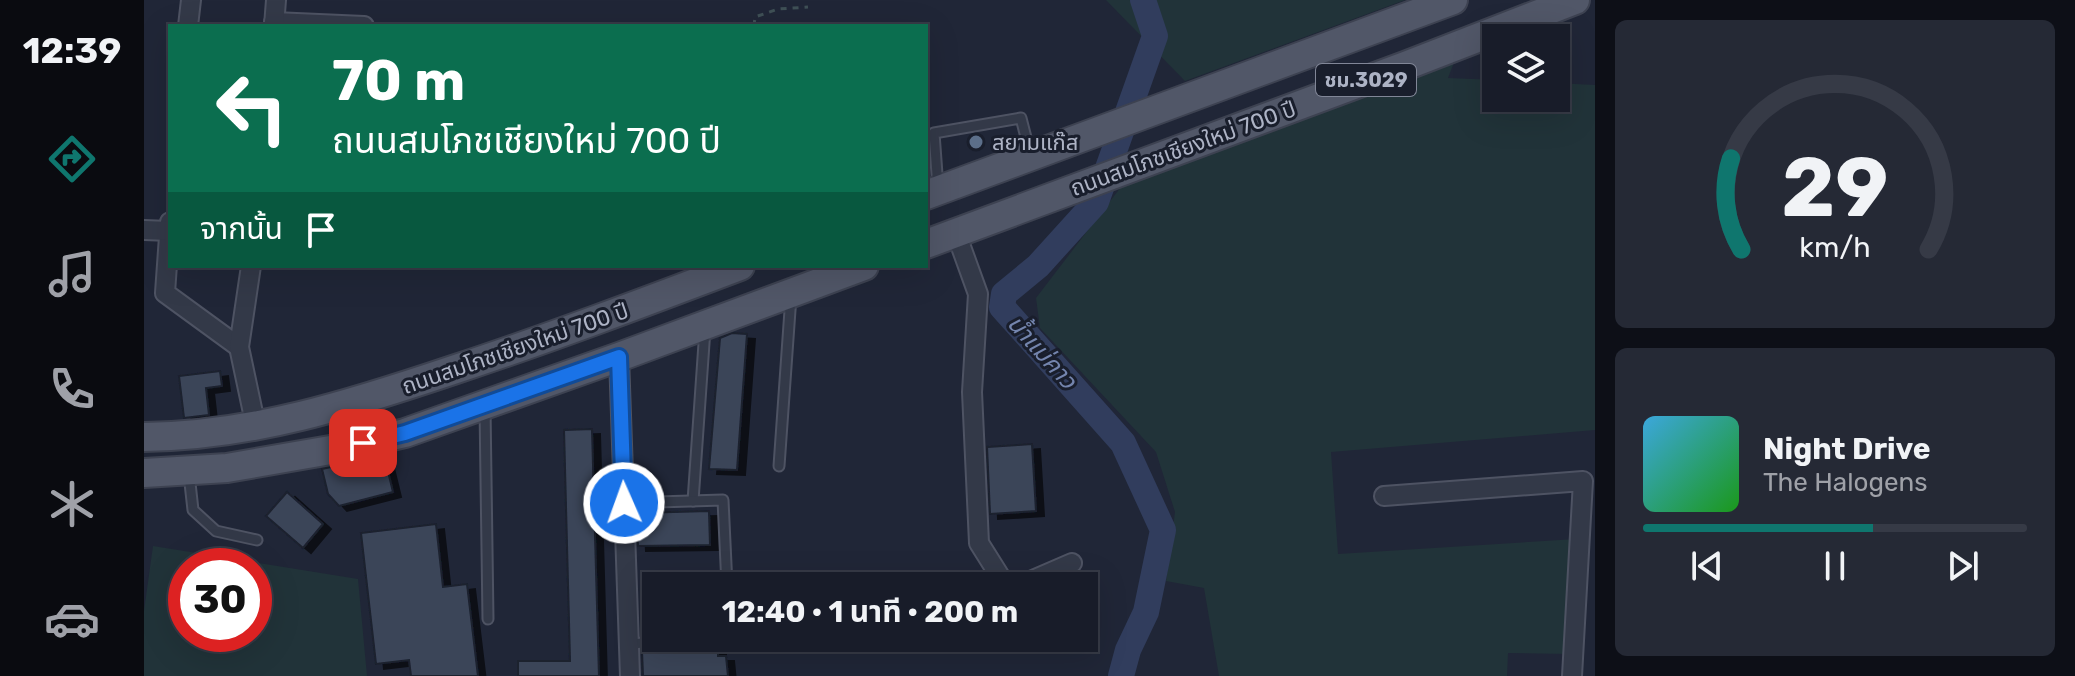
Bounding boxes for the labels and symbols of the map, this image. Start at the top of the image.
road number: ชม.3029 [1316,64,1416,96]
street label: ถนนสมโภชเชียงใหม่ 700 ปี [1067,95,1300,202]
place label: สยามแก๊ส [992,129,1078,156]
marker: สยามแก๊ส [967,133,985,151]
street label: ถนนสมโภชเชียงใหม่ 700 ปี [398,297,632,400]
water label: น้ำแม่คาว [1002,308,1085,395]
pin [329,409,397,477]
position arrow [582,461,666,545]
speed limit sign: 30 [168,548,272,652]

